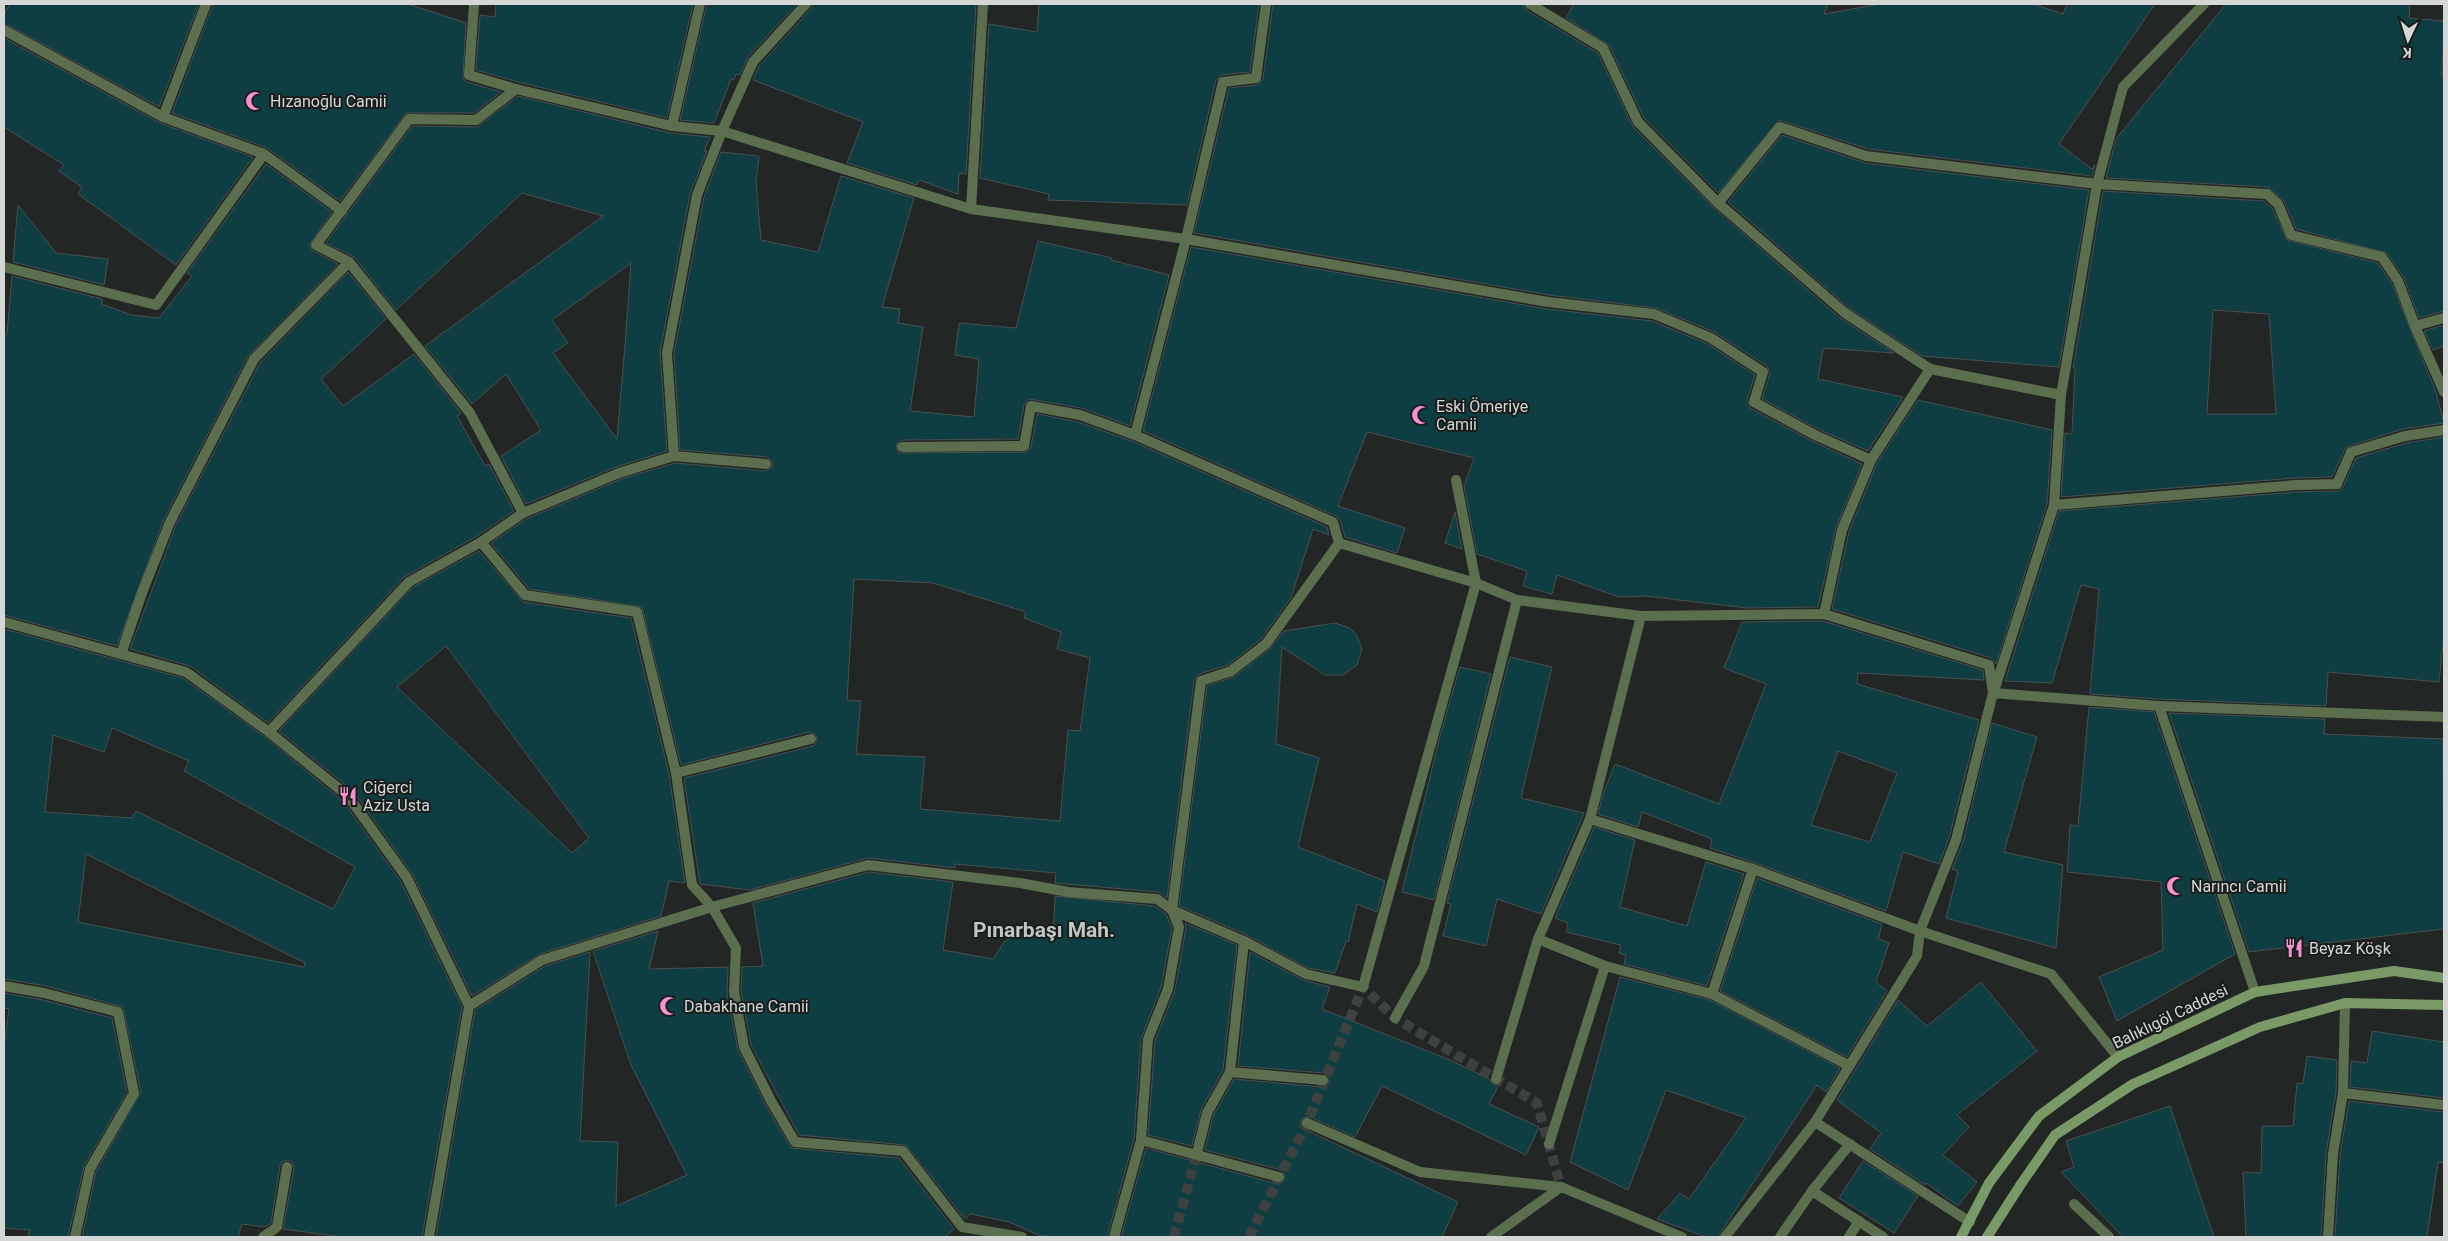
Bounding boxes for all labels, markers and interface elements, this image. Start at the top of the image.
north arrow [2383,15,2433,65]
text: K [2402,45,2412,61]
mosque icon: Hızanoğlu Camii [244,90,266,112]
place label: Hızanoğlu Camii [270,92,387,111]
place label: Eski Ömeriye Camii [1436,397,1528,434]
mosque icon: Eski Ömeriye Camii [1410,404,1432,426]
place label: Ciğerci Aziz Usta [363,778,430,815]
restaurant icon: Ciğerci Aziz Usta [337,785,359,807]
mosque icon: Narıncı Camii [2165,875,2187,897]
place label: Narıncı Camii [2191,877,2287,896]
district label: Pınarbaşı Mah. [973,918,1115,942]
restaurant icon: Beyaz Köşk [2283,937,2305,959]
place label: Beyaz Köşk [2309,939,2392,958]
street label: Balıklıgöl Caddesi [2109,980,2231,1053]
mosque icon: Dabakhane Camii [658,995,680,1017]
place label: Dabakhane Camii [684,997,809,1016]

